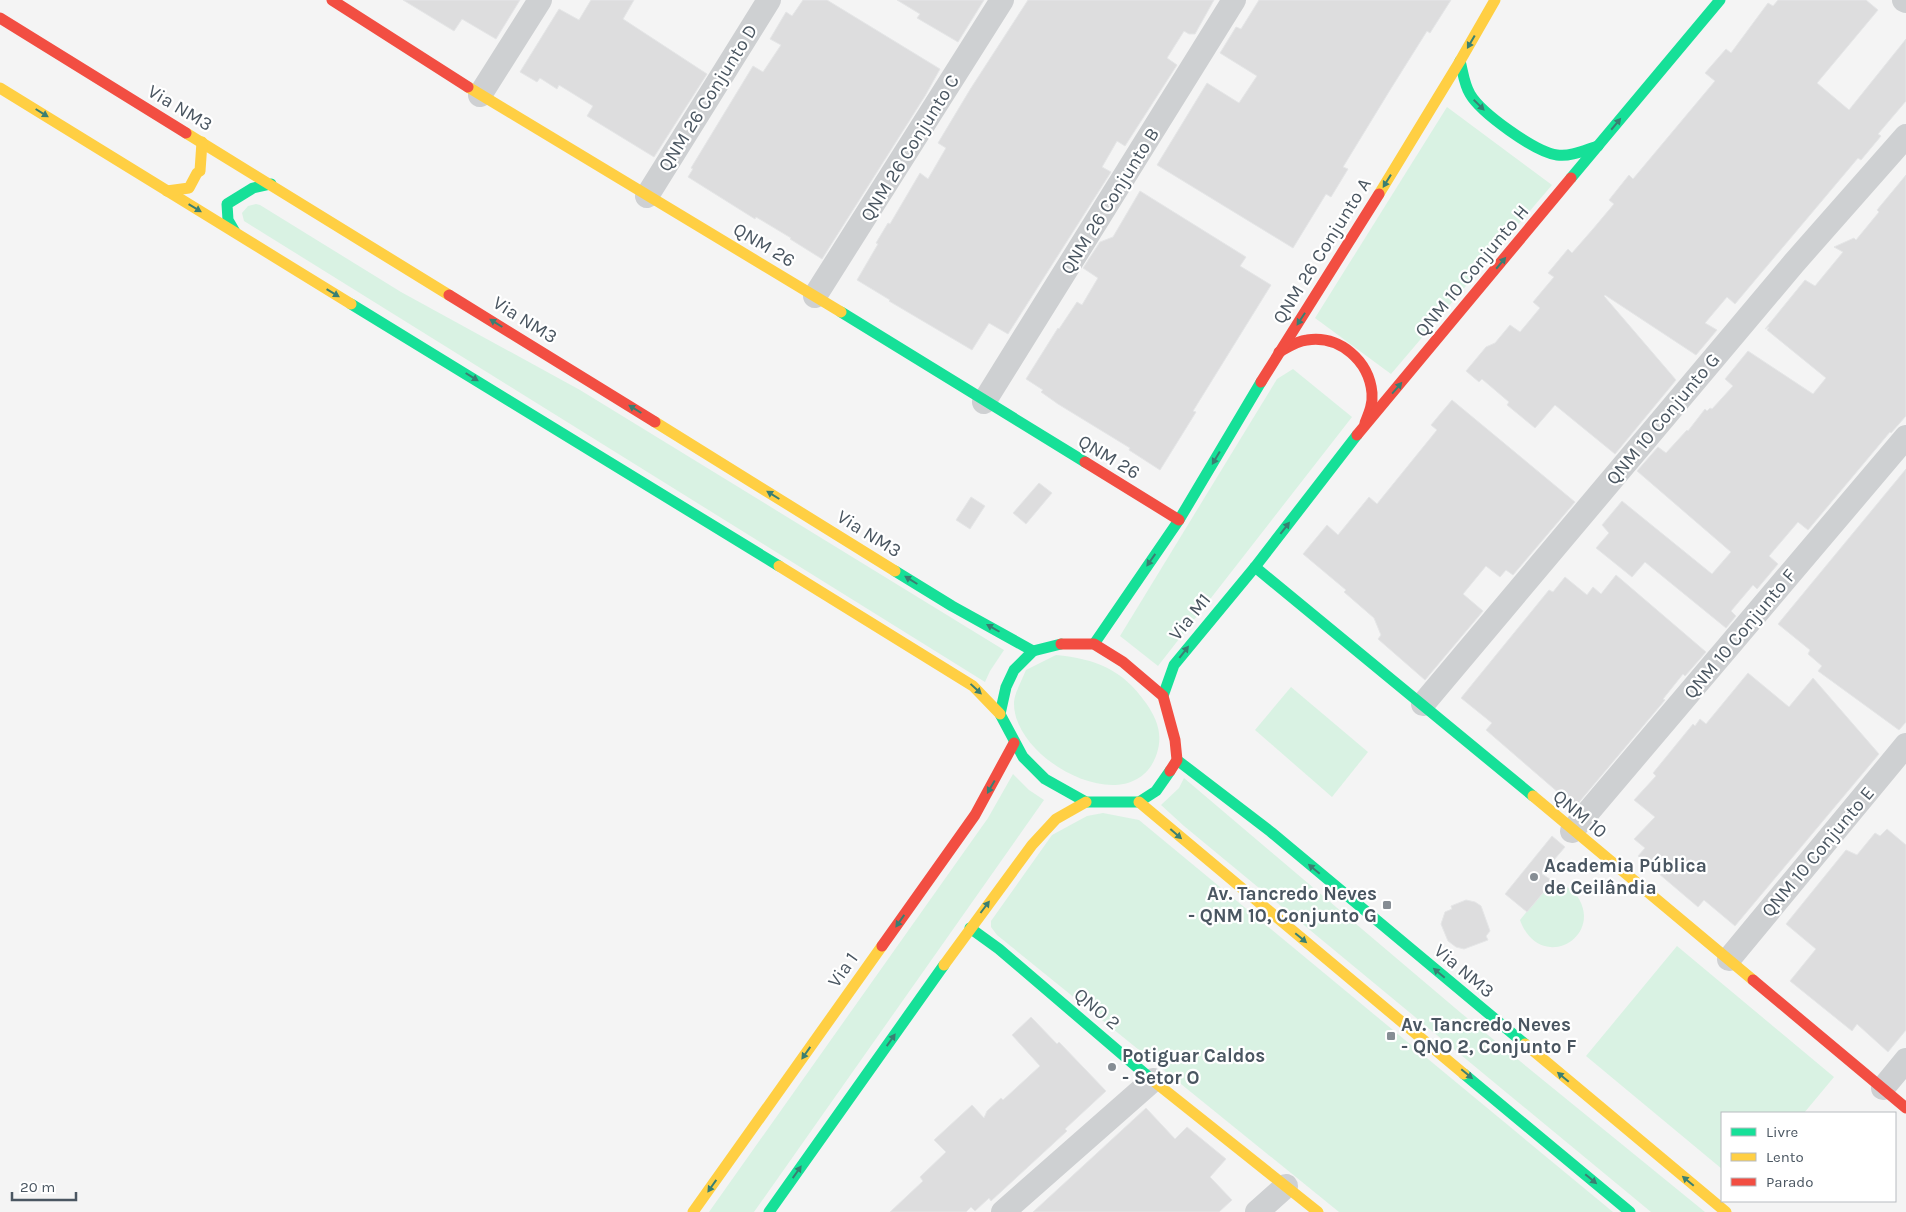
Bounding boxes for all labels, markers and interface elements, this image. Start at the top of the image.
street label: QNM 26 Conjunto D [654,20,762,176]
one-way arrow [1467,36,1476,49]
street label: QNM 26 Conjunto C [856,71,964,225]
street label: Via NM3 [144,80,216,136]
one-way arrow [1473,99,1485,111]
one-way arrow [35,109,48,118]
one-way arrow [1610,119,1622,131]
street label: QNM 26 Conjunto B [1056,124,1164,278]
street label: QNM 26 Conjunto A [1268,174,1376,328]
one-way arrow [1382,175,1391,188]
street label: QNM 10 Conjunto H [1410,201,1534,341]
one-way arrow [188,203,201,212]
street label: QNM 26 [729,218,799,272]
one-way arrow [1496,257,1507,270]
one-way arrow [327,288,340,297]
street label: Via NM3 [489,292,561,348]
one-way arrow [1296,312,1306,326]
one-way arrow [490,319,503,328]
street label: QNM 10 Conjunto G [1602,349,1724,489]
one-way arrow [466,373,479,382]
one-way arrow [1391,382,1402,394]
one-way arrow [628,404,641,413]
street label: QNM 26 [1074,430,1144,484]
one-way arrow [1212,451,1221,464]
one-way arrow [766,490,779,499]
street label: Via NM3 [833,506,905,562]
one-way arrow [1279,522,1290,535]
one-way arrow [1146,553,1156,567]
street label: QNM 10 Conjunto F [1679,565,1801,703]
one-way arrow [904,575,917,585]
street label: Via M1 [1165,589,1215,645]
one-way arrow [986,623,999,632]
one-way arrow [1178,646,1189,659]
one-way arrow [969,683,981,695]
one-way arrow [987,780,996,793]
street label: QNM 10 Conjunto E [1757,782,1879,922]
street label: QNM 10 [1549,785,1611,843]
one-way arrow [1169,828,1182,839]
place label: Academia Pública de Ceilândia [1544,855,1707,899]
one-way arrow [1308,863,1321,874]
marker: Academia Pública de Ceilândia [1528,871,1540,883]
place label: Av. Tancredo Neves - QNM 10, Conjunto G [1188,883,1377,927]
marker: Av. Tancredo Neves - QNM 10, Conjunto G [1381,899,1393,911]
one-way arrow [980,900,990,914]
one-way arrow [895,914,905,928]
one-way arrow [1294,932,1307,943]
street label: Via NM3 [1429,940,1499,1002]
street label: Via 1 [823,948,863,992]
one-way arrow [1433,967,1445,979]
street label: QNO 2 [1070,983,1124,1035]
place label: Av. Tancredo Neves - QNO 2, Conjunto F [1401,1014,1577,1058]
marker: Av. Tancredo Neves - QNO 2, Conjunto F [1385,1030,1397,1042]
one-way arrow [886,1033,896,1047]
place label: Potiguar Caldos - Setor O [1122,1045,1265,1089]
one-way arrow [801,1047,811,1060]
marker: Potiguar Caldos - Setor O [1106,1061,1118,1073]
one-way arrow [1460,1069,1473,1080]
one-way arrow [1558,1071,1570,1083]
legend [1721,1112,1896,1202]
text: Livre [1766,1123,1798,1141]
text: Lento [1766,1148,1804,1166]
one-way arrow [792,1165,802,1179]
scale bar [12,1170,76,1202]
one-way arrow [1585,1173,1597,1184]
text: Parado [1766,1173,1813,1191]
one-way arrow [1682,1175,1695,1186]
text: 20 m [20,1178,55,1196]
one-way arrow [707,1179,717,1193]

